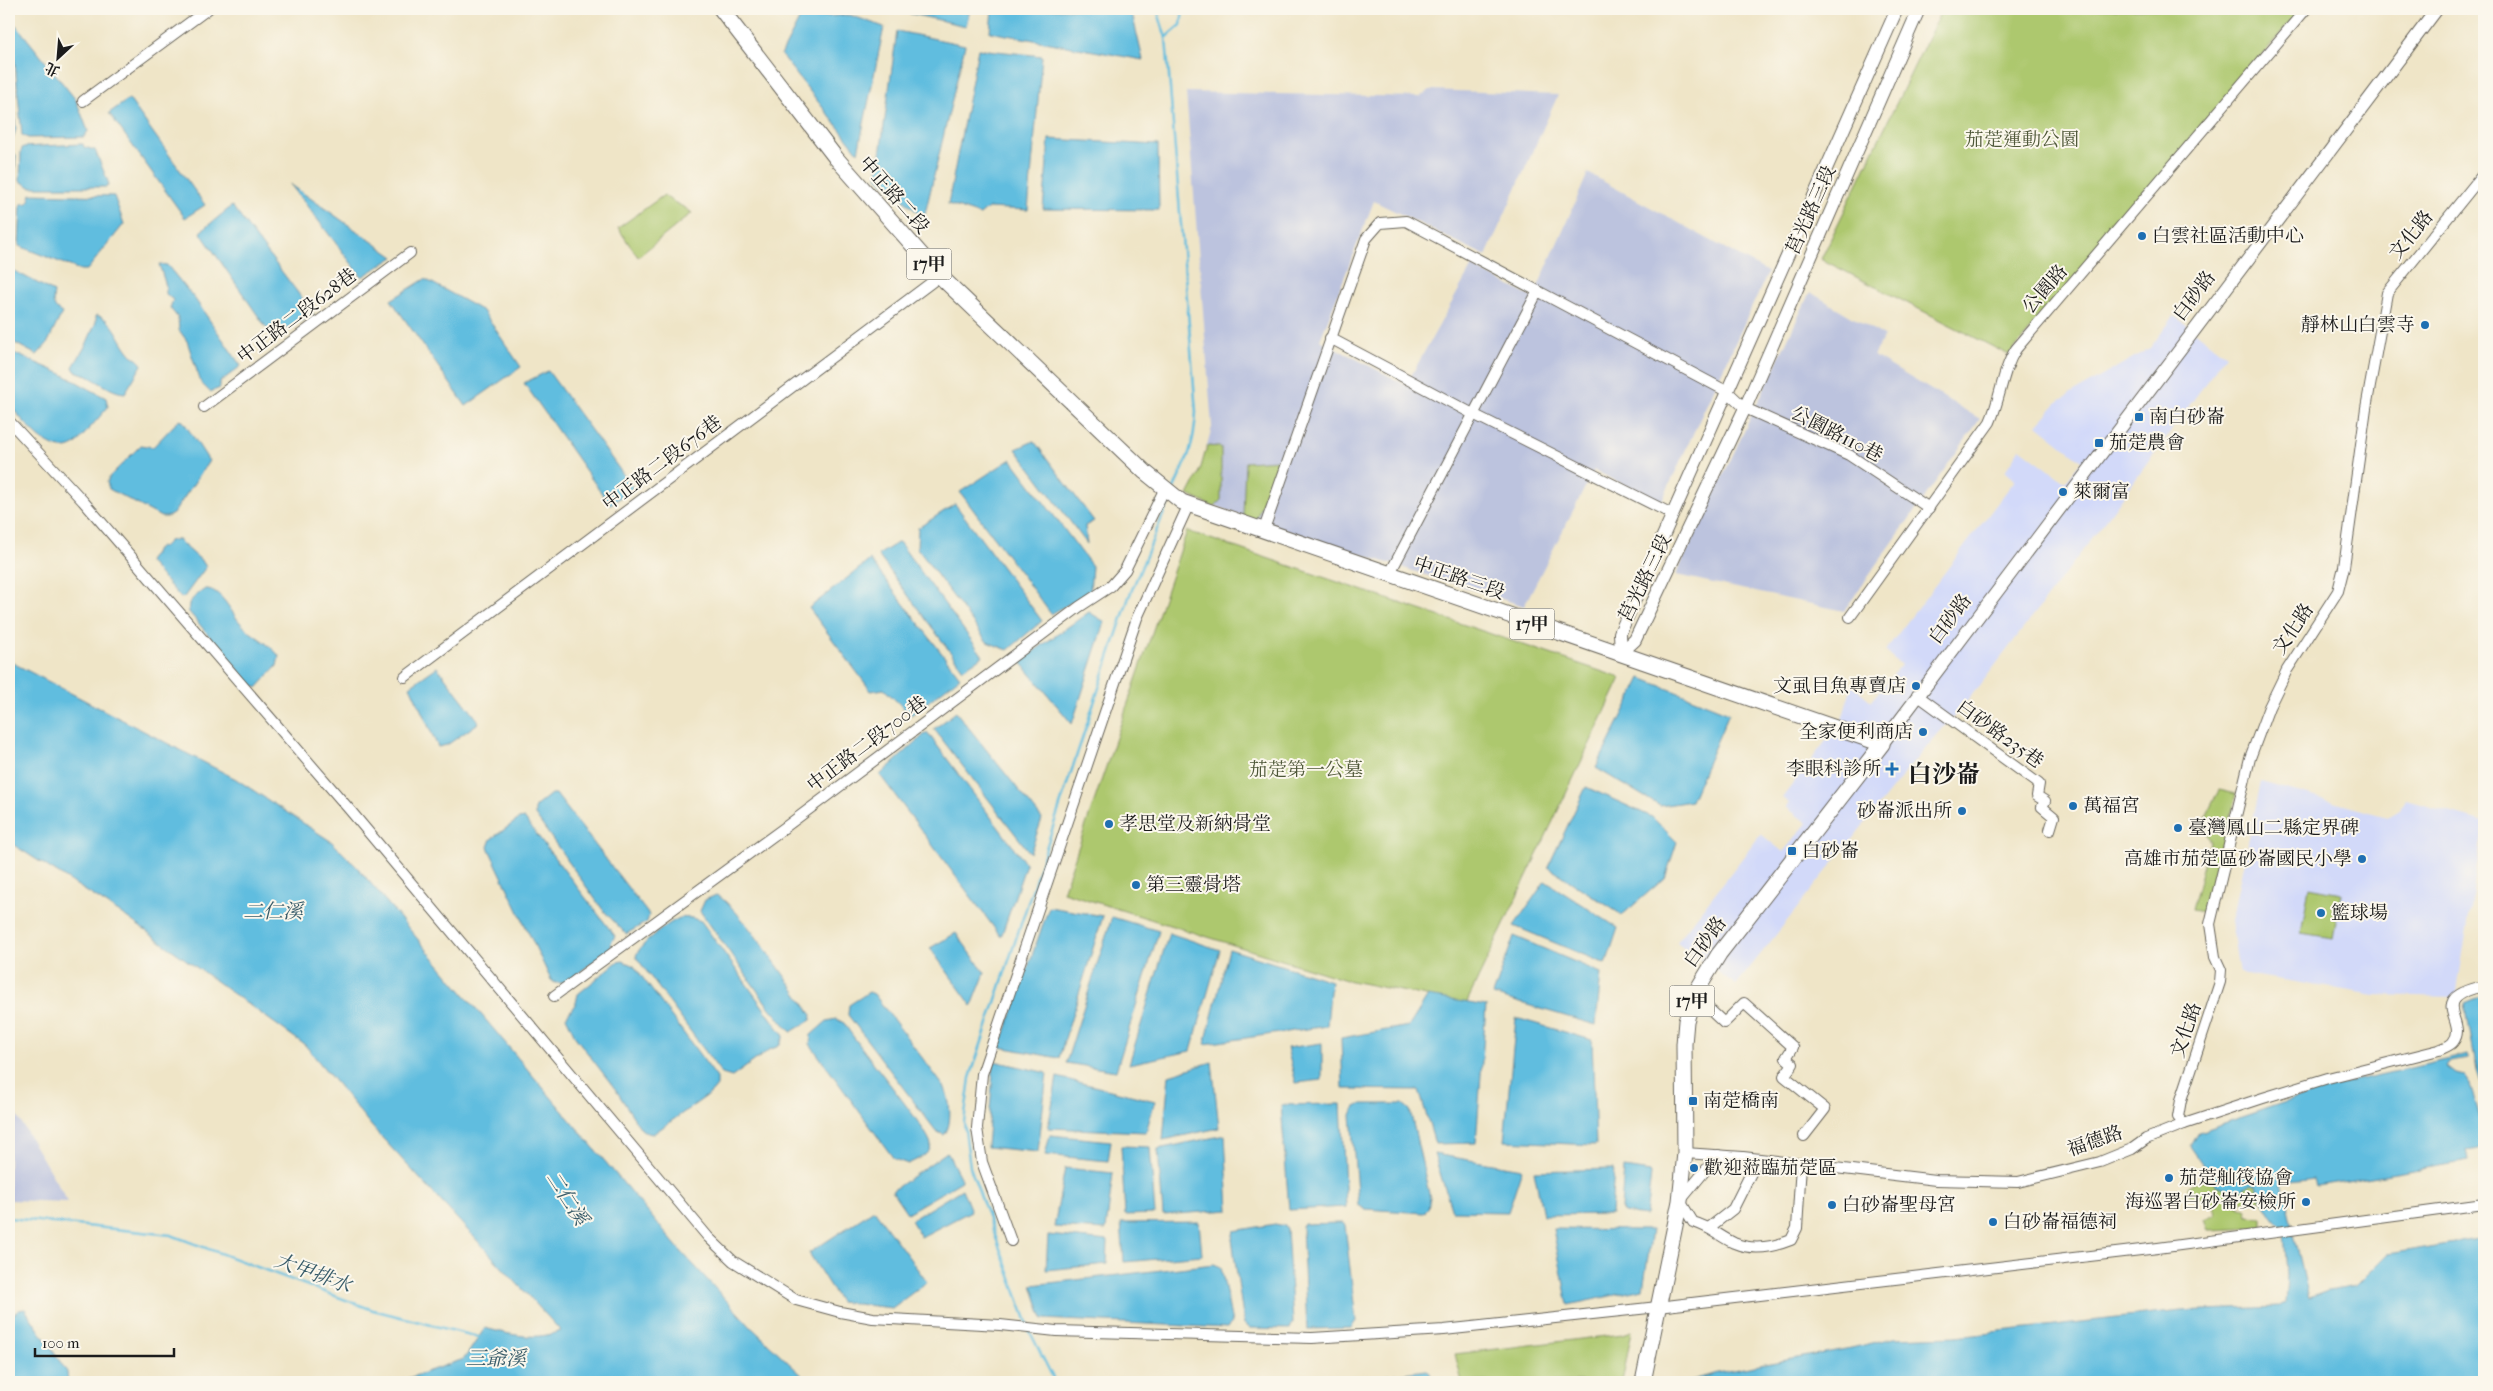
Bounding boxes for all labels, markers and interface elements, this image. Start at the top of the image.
north arrow [32,32,82,82]
text: 北 [43,59,63,80]
park label: 茄萣運動公園 [1965,129,2079,151]
street label: 中正路二段 [855,152,933,238]
street label: 莒光路三段 [1782,162,1840,258]
street label: 文化路 [2385,206,2437,264]
place label: 白雲社區活動中心 [2152,225,2304,247]
marker: 白雲社區活動中心 [2136,230,2148,242]
road number: 17甲 [906,248,952,280]
street label: 公園路 [2018,260,2072,318]
street label: 中正路二段628巷 [233,264,361,368]
street label: 白砂路 [2168,267,2220,325]
place label: 靜林山白雲寺 [2301,314,2415,336]
marker: 靜林山白雲寺 [2419,319,2431,331]
street label: 公園路110巷 [1787,402,1887,466]
place label: 南白砂崙 [2149,406,2225,428]
street label: 中正路二段676巷 [598,411,726,515]
marker: 南白砂崙 [2133,411,2145,423]
place label: 茄萣農會 [2109,432,2185,454]
marker: 茄萣農會 [2093,437,2105,449]
place label: 萊爾富 [2073,481,2130,503]
marker: 萊爾富 [2057,486,2069,498]
street label: 莒光路三段 [1614,530,1676,626]
street label: 中正路三段 [1410,552,1508,604]
street label: 白砂路 [1924,590,1976,648]
street label: 文化路 [2268,599,2318,659]
road number: 17甲 [1510,608,1554,640]
place label: 文虱目魚專賣店 [1773,675,1906,697]
marker: 文虱目魚專賣店 [1910,680,1922,692]
street label: 中正路二段700巷 [803,692,931,796]
street label: 白砂路235巷 [1952,695,2048,773]
place label: 全家便利商店 [1799,721,1913,743]
marker: 全家便利商店 [1917,726,1929,738]
place label: 李眼科診所 [1786,758,1881,780]
park label: 茄萣第一公墓 [1249,759,1363,781]
district label: 白沙崙 [1908,760,1980,788]
marker: 李眼科診所 [1885,762,1899,776]
place label: 萬福宮 [2083,795,2140,817]
place label: 砂崙派出所 [1857,800,1952,822]
marker: 萬福宮 [2067,800,2079,812]
marker: 砂崙派出所 [1956,805,1968,817]
place label: 孝思堂及新納骨堂 [1119,813,1271,835]
place label: 臺灣鳳山二縣定界碑 [2188,817,2359,839]
marker: 孝思堂及新納骨堂 [1103,818,1115,830]
marker: 臺灣鳳山二縣定界碑 [2172,822,2184,834]
place label: 白砂崙 [1802,840,1859,862]
marker: 白砂崙 [1786,845,1798,857]
place label: 高雄市茄萣區砂崙國民小學 [2124,848,2352,870]
marker: 高雄市茄萣區砂崙國民小學 [2356,853,2368,865]
place label: 第三靈骨塔 [1146,874,1241,896]
marker: 第三靈骨塔 [1130,879,1142,891]
water label: 二仁溪 [243,900,305,923]
place label: 籃球場 [2331,902,2388,924]
marker: 籃球場 [2315,907,2327,919]
street label: 白砂路 [1679,912,1731,972]
road number: 17甲 [1670,986,1714,1016]
street label: 文化路 [2166,999,2206,1061]
place label: 南萣橋南 [1703,1090,1779,1112]
marker: 南萣橋南 [1687,1095,1699,1107]
street label: 福德路 [2064,1121,2126,1161]
place label: 歡迎蒞臨茄萣區 [1704,1157,1837,1179]
marker: 歡迎蒞臨茄萣區 [1688,1162,1700,1174]
water label: 二仁溪 [541,1167,594,1231]
place label: 茄萣舢筏協會 [2179,1167,2293,1189]
marker: 茄萣舢筏協會 [2163,1172,2175,1184]
place label: 海巡署白砂崙安檢所 [2125,1191,2296,1213]
place label: 白砂崙聖母宮 [1842,1194,1956,1216]
marker: 海巡署白砂崙安檢所 [2300,1196,2312,1208]
marker: 白砂崙聖母宮 [1826,1199,1838,1211]
place label: 白砂崙福德祠 [2003,1211,2117,1233]
marker: 白砂崙福德祠 [1987,1216,1999,1228]
water label: 大甲排水 [271,1249,356,1298]
scale bar [35,1326,174,1358]
text: 100 m [42,1334,80,1352]
water label: 三爺溪 [466,1347,528,1370]

